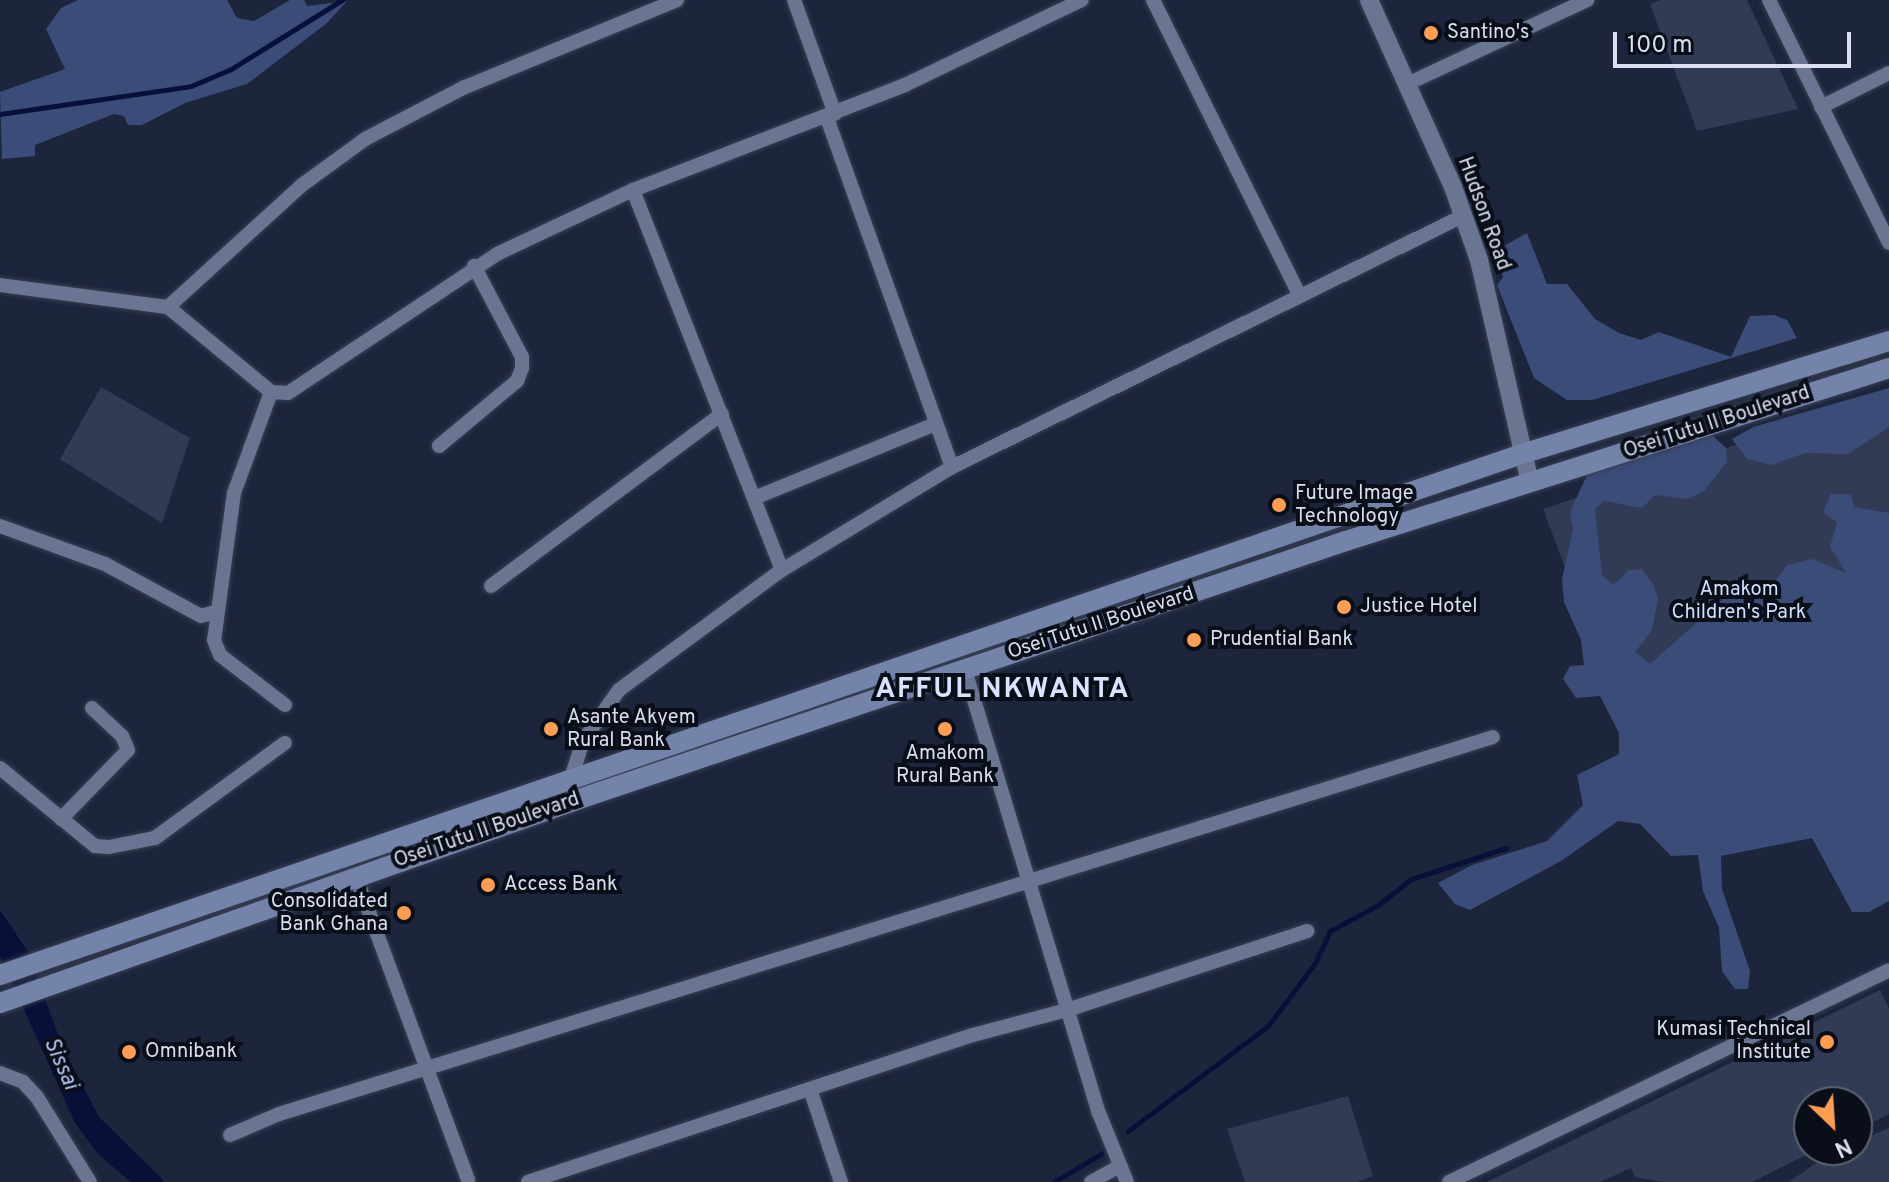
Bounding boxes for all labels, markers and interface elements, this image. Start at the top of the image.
scale bar [1617,16,1855,66]
place label: Santino's [1447,21,1529,45]
marker: Santino's [1422,24,1440,42]
text: 100 m [1627,31,1693,61]
street label: Hudson Road [1451,154,1515,274]
street label: Osei Tutu II Boulevard [1620,381,1814,465]
place label: Future Image Technology [1295,482,1413,529]
marker: Future Image Technology [1270,496,1288,514]
park label: Amakom Children's Park [1672,578,1806,625]
street label: Osei Tutu II Boulevard [1004,582,1198,666]
place label: Justice Hotel [1360,595,1478,619]
marker: Justice Hotel [1335,598,1353,616]
place label: Prudential Bank [1210,628,1353,652]
marker: Prudential Bank [1185,631,1203,649]
district label: AFFUL NKWANTA [875,673,1131,707]
place label: Asante Akyem Rural Bank [567,706,696,753]
marker: Asante Akyem Rural Bank [542,720,560,738]
marker: Amakom Rural Bank [936,720,954,738]
place label: Amakom Rural Bank [896,742,994,789]
street label: Osei Tutu II Boulevard [391,788,583,874]
place label: Access Bank [504,873,618,897]
marker: Access Bank [479,876,497,894]
place label: Consolidated Bank Ghana [271,890,388,937]
marker: Consolidated Bank Ghana [395,904,413,922]
place label: Kumasi Technical Institute [1655,1018,1811,1065]
marker: Kumasi Technical Institute [1818,1033,1836,1051]
water label: Sissai [37,1034,83,1094]
place label: Omnibank [145,1040,237,1064]
marker: Omnibank [120,1043,138,1061]
north arrow [1793,1086,1873,1166]
text: N [1830,1131,1855,1162]

